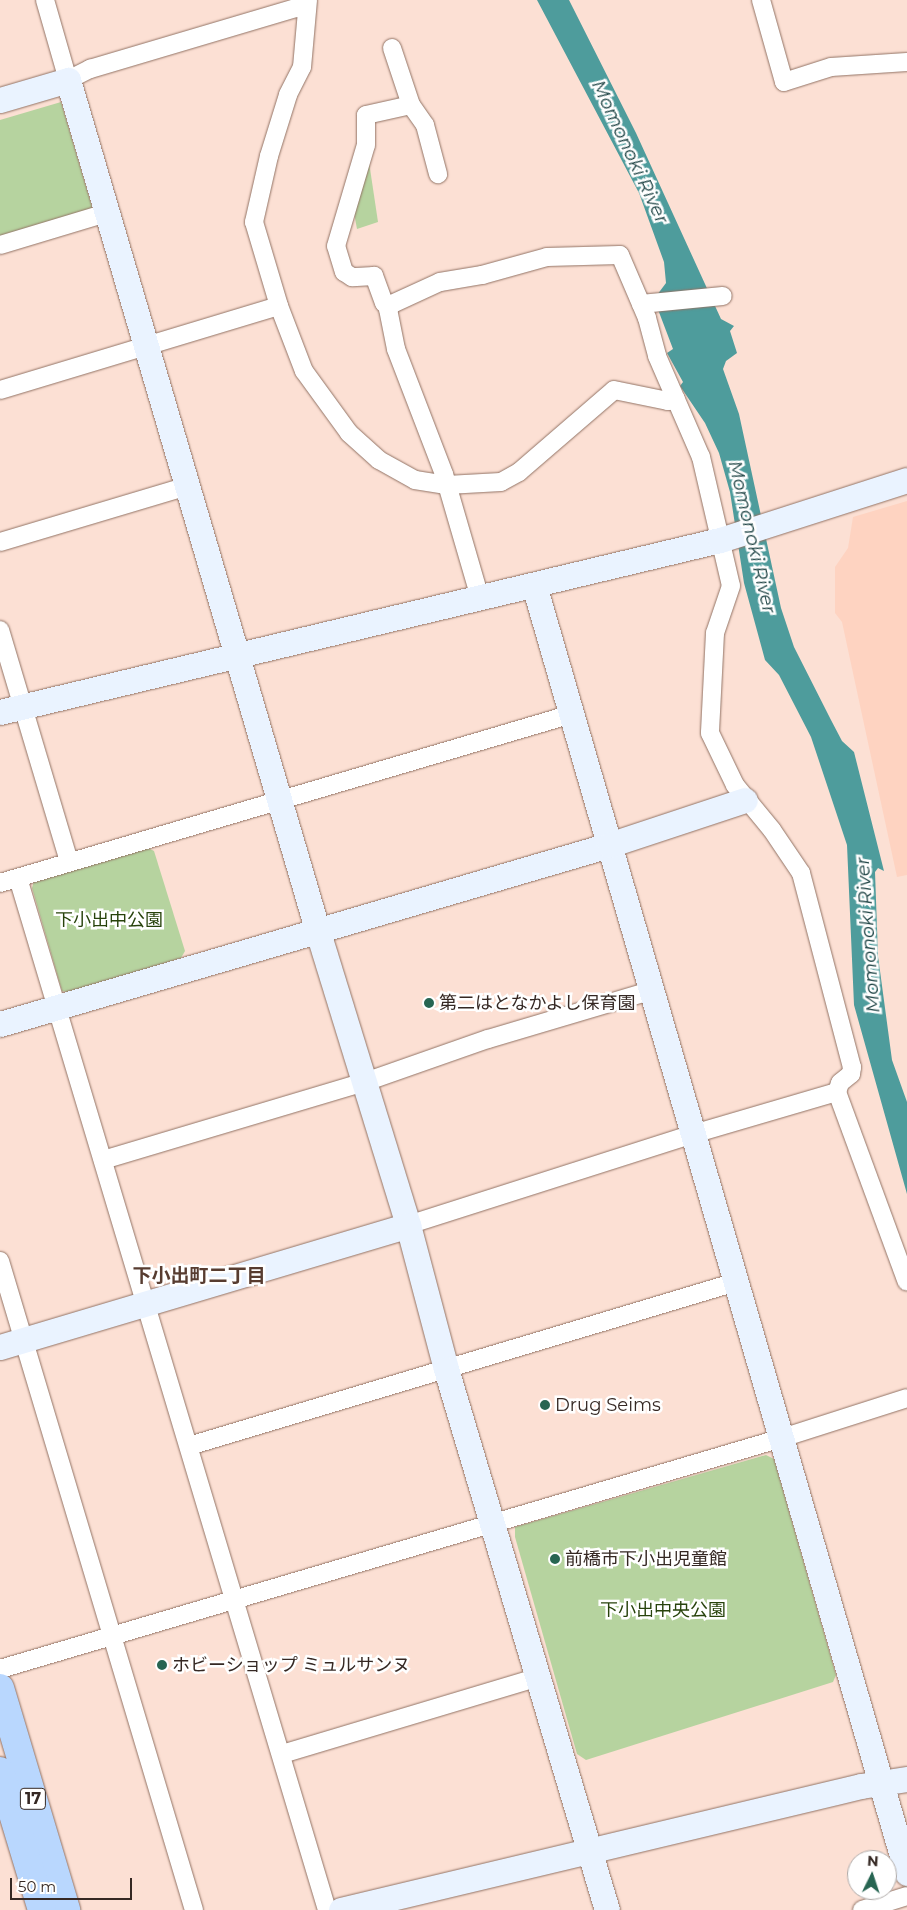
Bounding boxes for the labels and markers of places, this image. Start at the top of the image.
place label: 第二はとなかよし保育園 [439,992,637,1014]
marker: 第二はとなかよし保育園 [423,997,435,1009]
place label: Drug Seims [555,1394,661,1416]
marker: Drug Seims [539,1399,551,1411]
place label: 前橋市下小出児童館 [565,1548,727,1570]
marker: 前橋市下小出児童館 [549,1553,561,1565]
place label: ホビーショップ ミュルサンヌ [172,1654,411,1676]
marker: ホビーショップ ミュルサンヌ [156,1659,168,1671]

